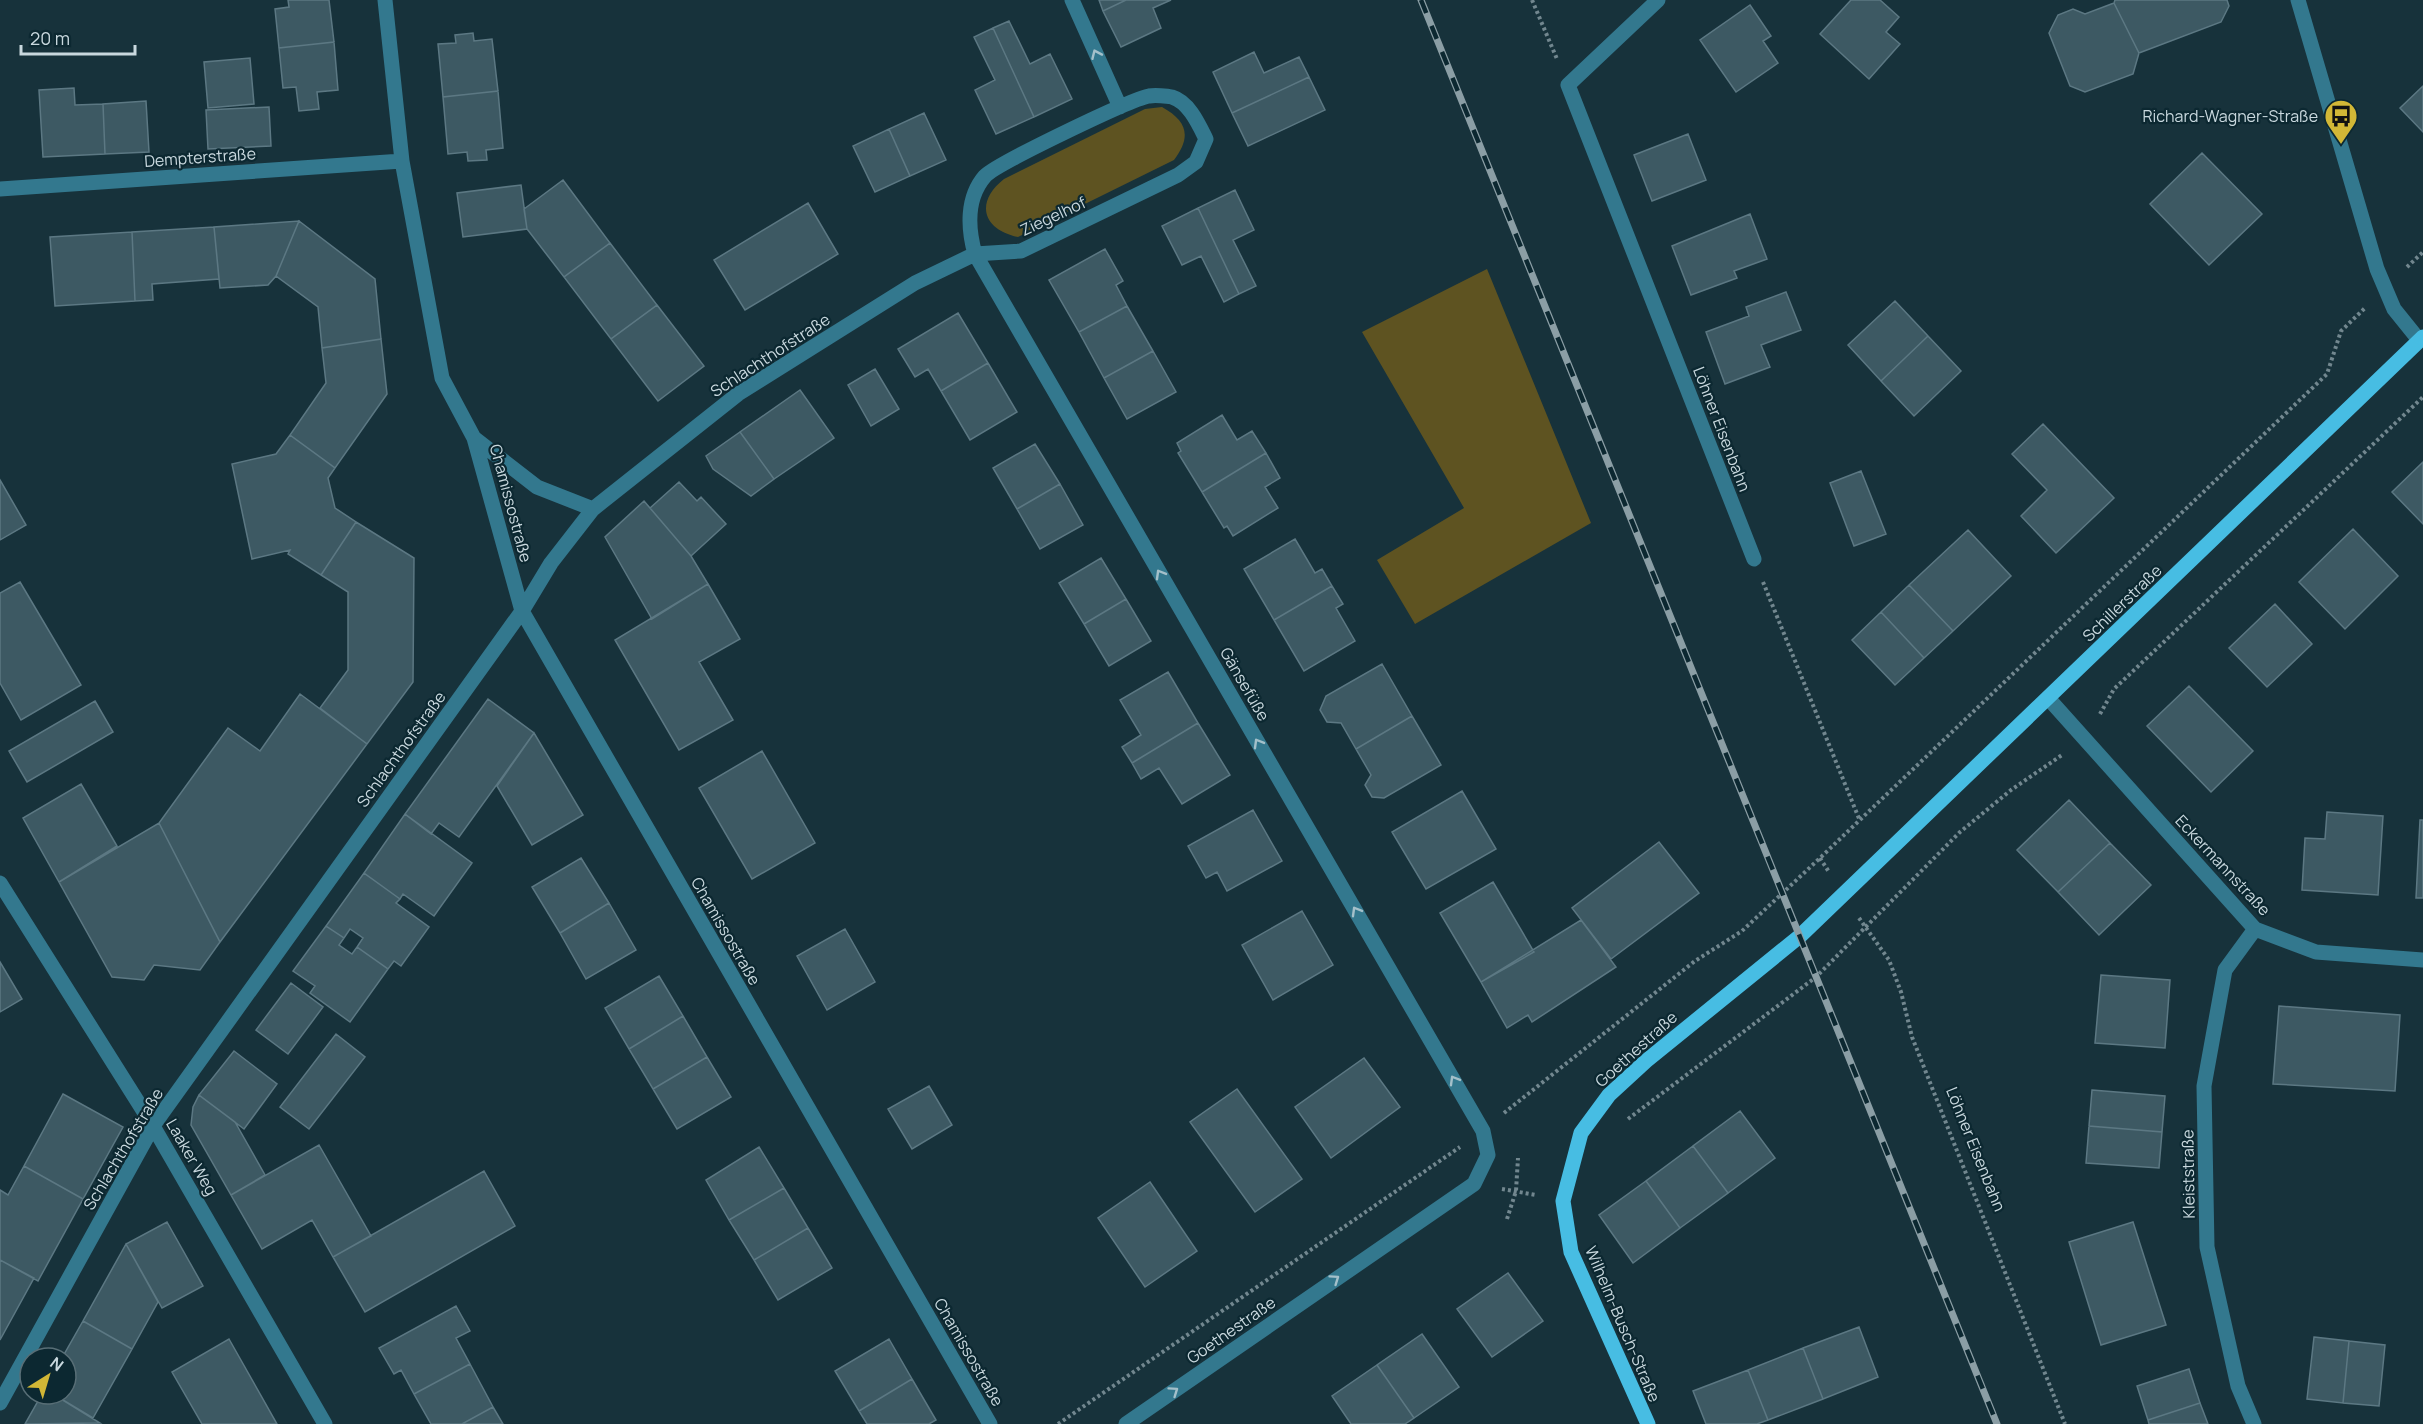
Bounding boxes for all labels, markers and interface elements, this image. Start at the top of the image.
scale bar [21,18,135,56]
text: 20 m [30,26,70,50]
one-way arrow [1091,49,1103,60]
bus stop icon: Richard-Wagner-Straße [2323,98,2359,145]
place label: Richard-Wagner-Straße [2142,105,2318,127]
street label: Dempterstraße [143,142,257,172]
street label: Ziegelhof [1017,191,1090,241]
street label: Schlachthofstraße [706,308,834,402]
street label: Löhner Eisenbahn [1688,363,1756,495]
street label: Chamissostraße [485,442,537,564]
street label: Schillerstraße [2078,560,2166,646]
one-way arrow [1156,570,1168,580]
street label: Gänsefüße [1215,643,1275,725]
street label: Schlachthofstraße [351,687,451,811]
one-way arrow [1254,739,1265,749]
street label: Eckermannstraße [2170,810,2276,920]
street label: Chamissostraße [686,873,766,989]
one-way arrow [1352,907,1363,917]
street label: Goethestraße [1590,1006,1682,1092]
one-way arrow [1449,1076,1461,1086]
street label: Schlachthofstraße [78,1084,168,1214]
street label: Löhner Eisenbahn [1941,1084,2011,1214]
street label: Laaker Weg [161,1115,223,1199]
street label: Kleiststraße [2176,1129,2200,1219]
street label: Wilhelm-Busch-Straße [1580,1243,1666,1405]
one-way arrow [1328,1275,1339,1286]
street label: Goethestraße [1182,1291,1280,1369]
street label: Chamissostraße [929,1294,1009,1410]
north arrow [18,1346,78,1406]
text: N [46,1352,68,1376]
one-way arrow [1168,1387,1179,1398]

